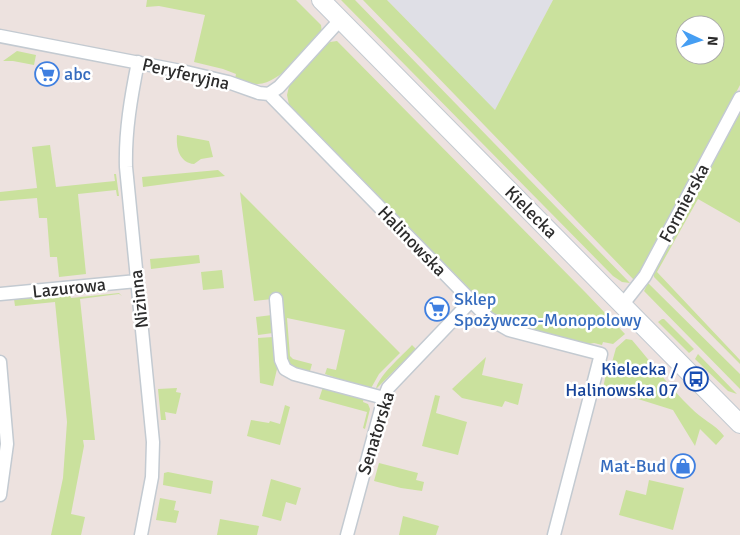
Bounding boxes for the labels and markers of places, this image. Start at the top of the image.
supermarket icon: abc [34,61,60,87]
place label: abc [64,63,91,85]
place label: Sklep Spożywczo-Monopolowy [454,288,642,331]
supermarket icon: Sklep Spożywczo-Monopolowy [424,296,450,322]
place label: Kielecka / Halinowska 07 [565,358,678,401]
bus stop icon: Kielecka / Halinowska 07 [683,366,709,392]
shop icon: Mat-Bud [670,453,696,479]
place label: Mat-Bud [600,455,666,477]

